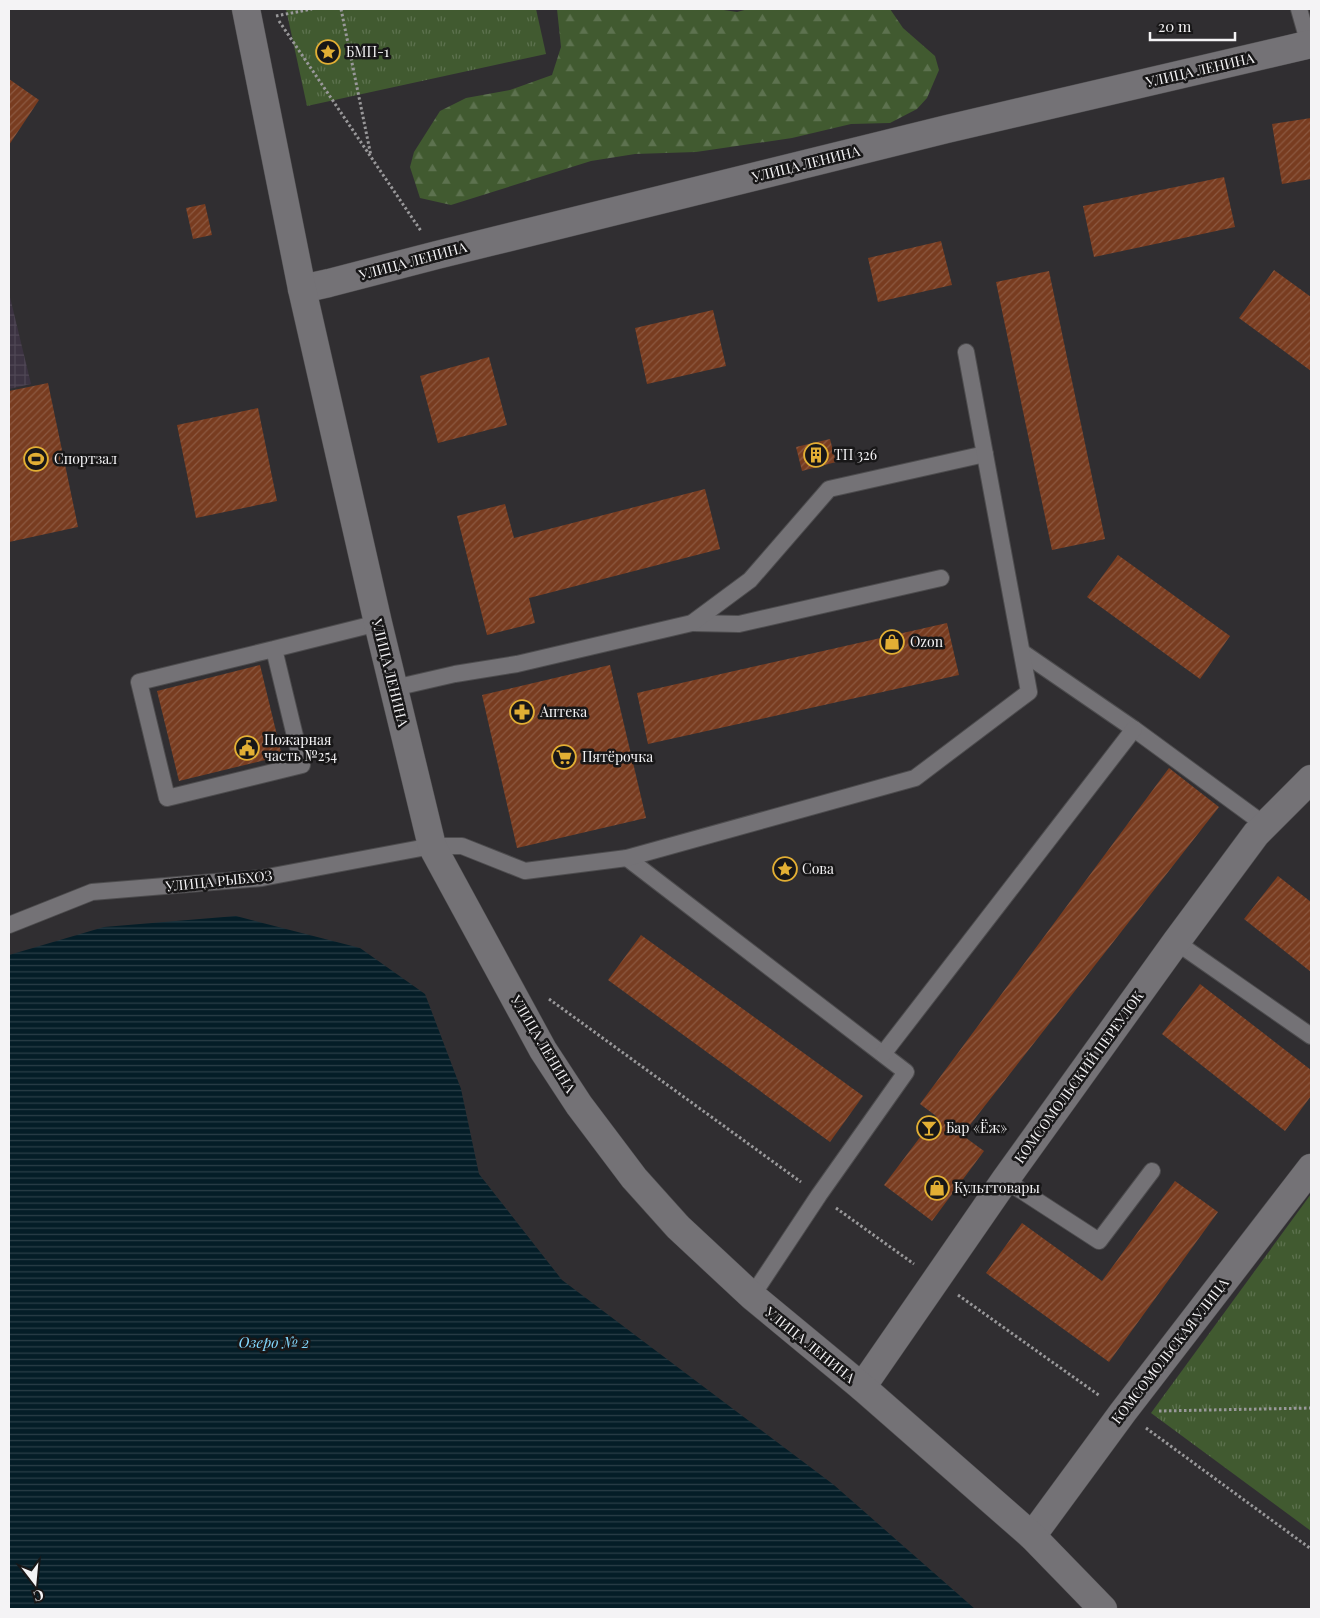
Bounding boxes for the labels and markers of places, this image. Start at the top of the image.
place icon: БМП-1 [315,39,341,65]
place label: БМП-1 [346,42,389,61]
building icon: ТП 326 [803,442,829,468]
place label: ТП 326 [834,445,877,464]
sports icon: Спортзал [23,446,49,472]
place label: Спортзал [54,449,117,468]
shop icon: Ozon [879,629,905,655]
place label: Ozon [910,632,944,651]
pharmacy icon: Аптека [509,699,535,725]
place label: Аптека [539,702,587,721]
place label: Пожарная часть №254 [264,730,337,765]
public building icon: Пожарная часть №254 [234,735,260,761]
supermarket icon: Пятёрочка [551,744,577,770]
place label: Пятёрочка [582,747,653,766]
place icon: Сова [772,856,798,882]
place label: Сова [802,859,834,878]
bar icon: Бар «Ёж» [916,1115,942,1141]
place label: Бар «Ёж» [946,1118,1007,1137]
shop icon: Культтовары [924,1175,950,1201]
place label: Культтовары [954,1178,1040,1197]

